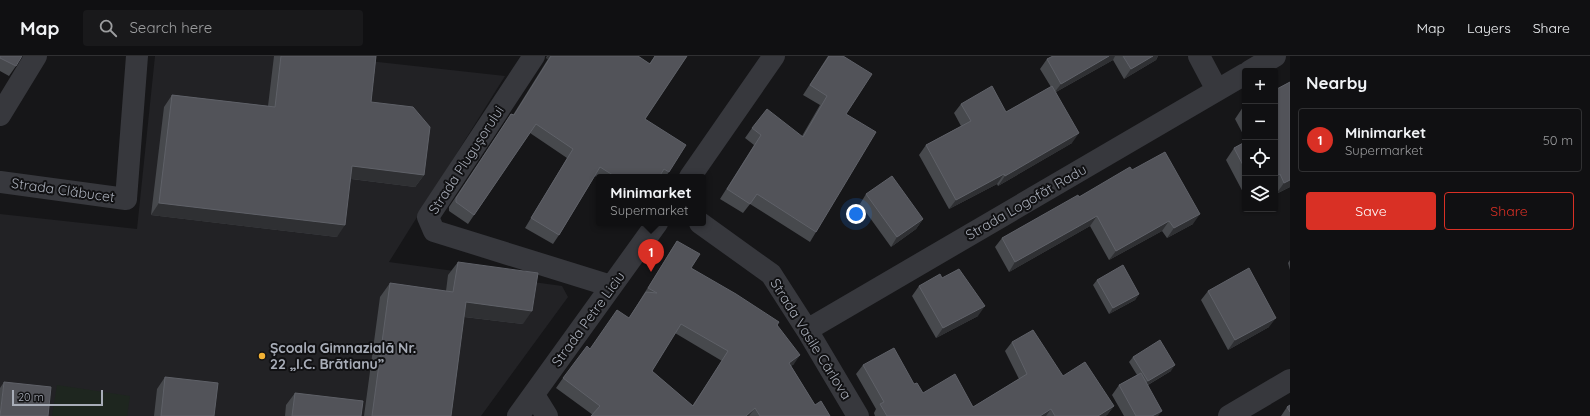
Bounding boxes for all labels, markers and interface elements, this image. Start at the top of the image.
search box [83,10,363,46]
text: Map [20,16,59,40]
icon: search [97,17,119,39]
text: Search here [129,18,212,37]
text: Map [1416,19,1445,37]
text: Layers [1467,19,1511,37]
text: Share [1533,19,1570,37]
map controls [1242,68,1278,212]
button: + [1242,68,1278,104]
text: Nearby [1306,72,1367,93]
street label: Strada Plugușorului [424,102,508,218]
button: − [1242,104,1278,140]
text: Minimarket [1345,123,1426,142]
text: 1 [1317,132,1323,148]
text: 50 m [1543,132,1573,148]
button: locate [1242,140,1278,176]
text: Supermarket [1345,142,1423,158]
street label: Strada Logofăt Radu [962,160,1090,244]
street label: Strada Clăbucet [10,174,116,206]
popup [596,174,706,226]
button: layers [1242,176,1278,212]
text: Minimarket [610,183,692,202]
button: Save [1306,192,1436,230]
button: Share [1444,192,1574,230]
text: Supermarket [610,202,688,218]
your location [846,204,866,224]
pin: 1 [638,239,664,272]
street label: Strada Petre Liciu [547,268,629,370]
street label: Strada Vasile Cârlova [766,275,856,403]
place label: Școala Gimnazială Nr. 22 „I.C. Brătianu” [270,339,416,373]
marker: Școala Gimnazială Nr. 22 „I.C. Brătianu” [257,351,267,361]
scale bar [12,388,103,407]
text: 20 m [18,390,44,404]

